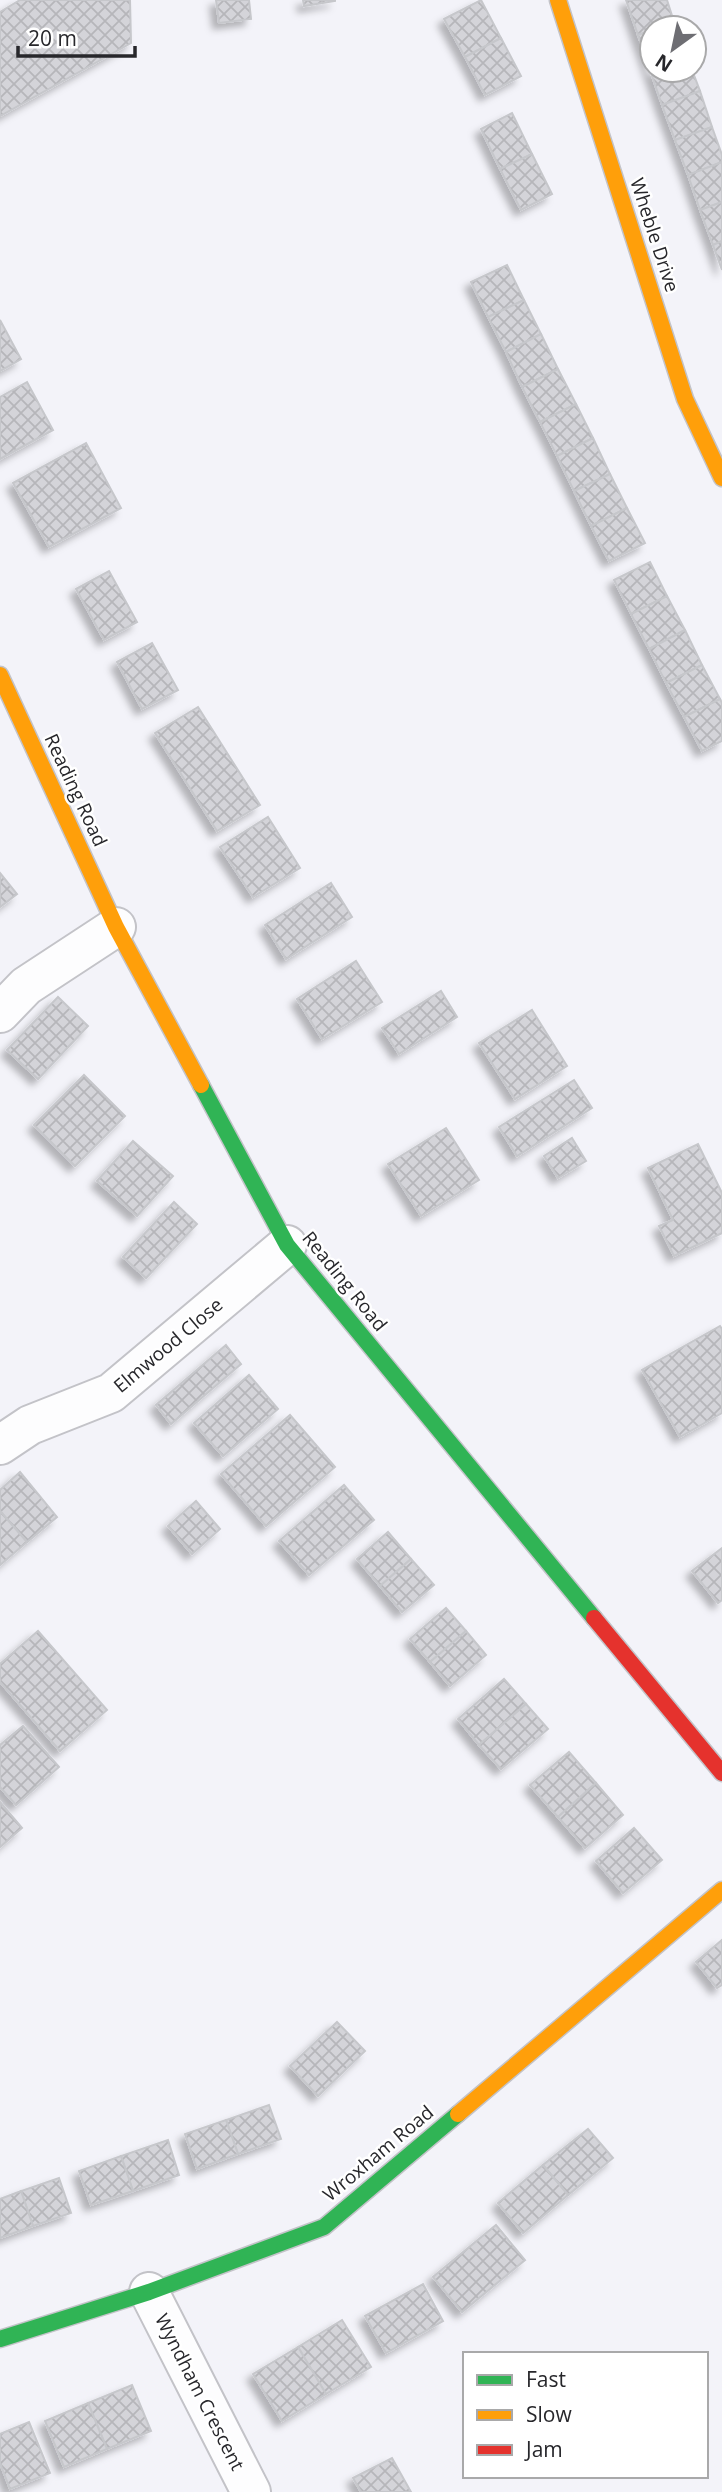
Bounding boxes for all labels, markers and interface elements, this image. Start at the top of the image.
scale bar [18,14,135,58]
north arrow [638,14,708,84]
text: 20 m [28,24,77,52]
text: N [650,48,677,78]
street label: Wheble Drive [624,175,686,295]
street label: Reading Road [39,729,113,851]
street label: Reading Road [297,1226,393,1336]
street label: Elmwood Close [108,1292,228,1398]
street label: Wroxham Road [317,2099,439,2207]
street label: Wyndham Crescent [149,2309,251,2475]
legend [463,2352,708,2478]
text: Fast [526,2365,566,2393]
text: Slow [526,2400,572,2428]
text: Jam [524,2435,563,2463]

